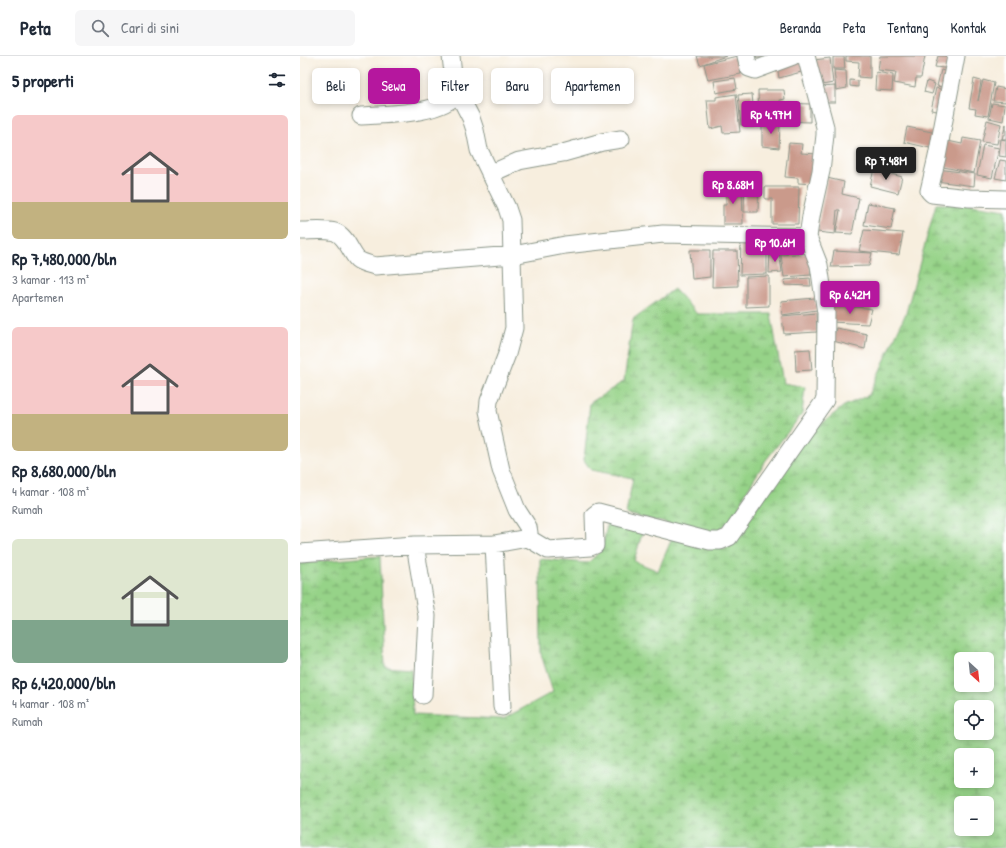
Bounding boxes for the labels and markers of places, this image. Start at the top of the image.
pin: Rp 4.97M [730,101,812,135]
pin: Rp 7.48M [845,147,927,181]
pin: Rp 8.68M [692,171,774,205]
pin: Rp 10.6M [734,229,816,263]
pin: Rp 6.42M [809,281,891,315]

